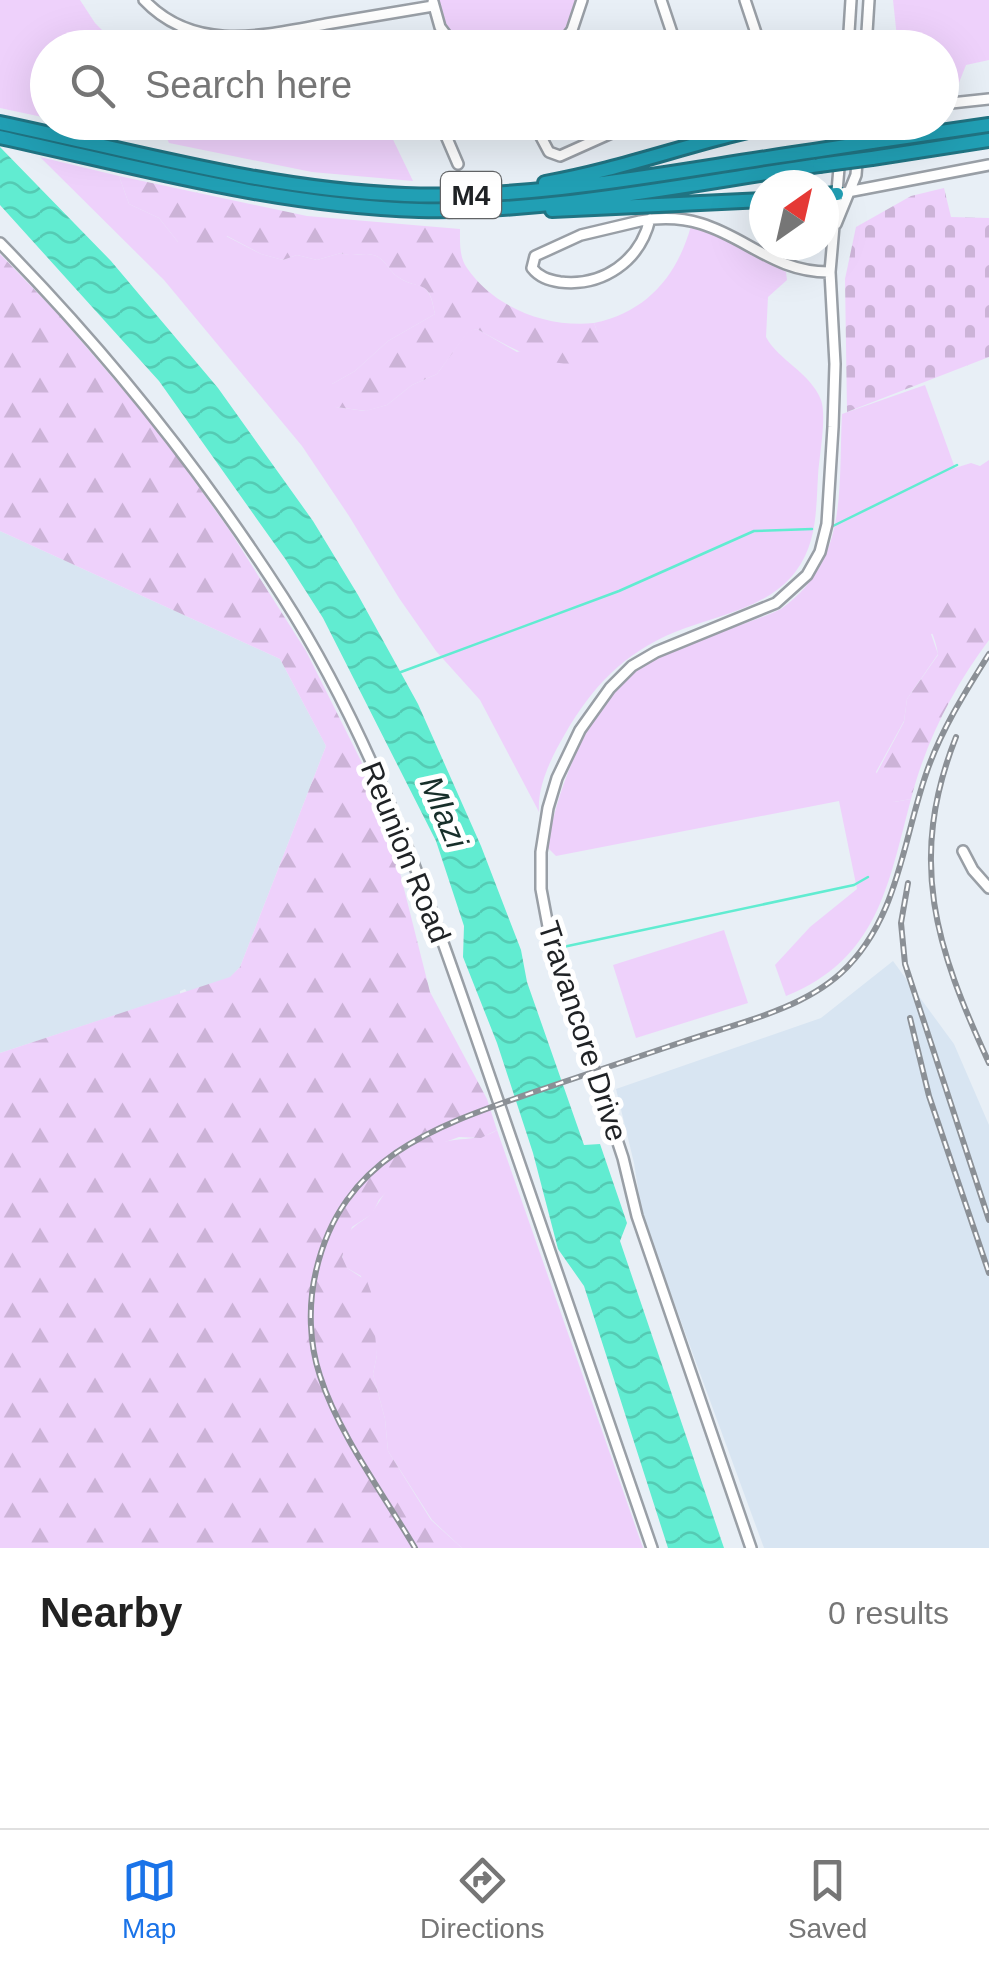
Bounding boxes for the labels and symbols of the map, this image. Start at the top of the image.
north arrow [749,170,839,260]
road number: M4 [441,172,501,218]
street label: Reunion Road [355,757,457,947]
water label: Mlazi [413,771,476,854]
street label: Travancore Drive [532,917,634,1145]

